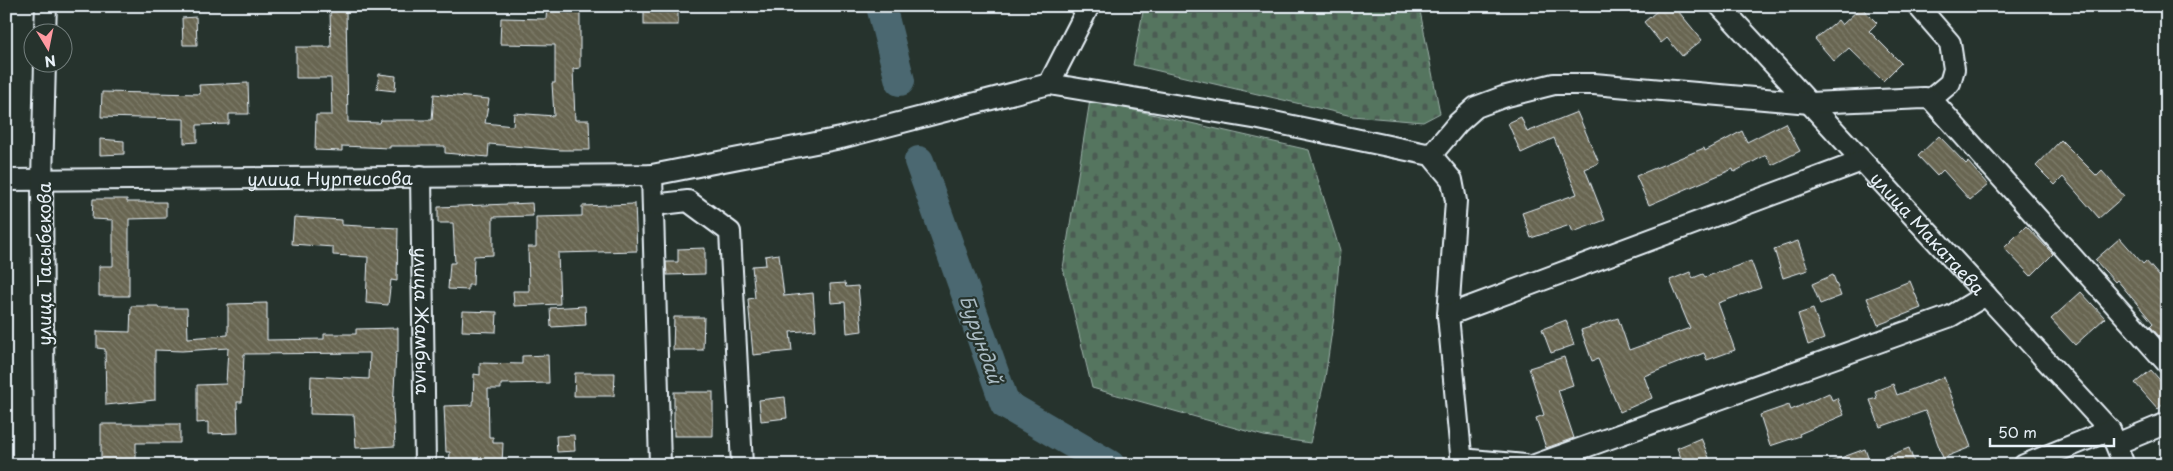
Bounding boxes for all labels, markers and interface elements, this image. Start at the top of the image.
north arrow [22,22,72,72]
text: N [43,50,58,73]
street label: улица Нурпеисова [247,163,414,192]
street label: улица Макатаева [1865,165,1993,301]
street label: улица Тасыбекова [30,181,57,346]
street label: улица Жамбыла [408,247,438,396]
water label: Бурундай [954,291,1011,388]
scale bar [1990,416,2114,448]
text: 50 m [1998,420,2037,443]

